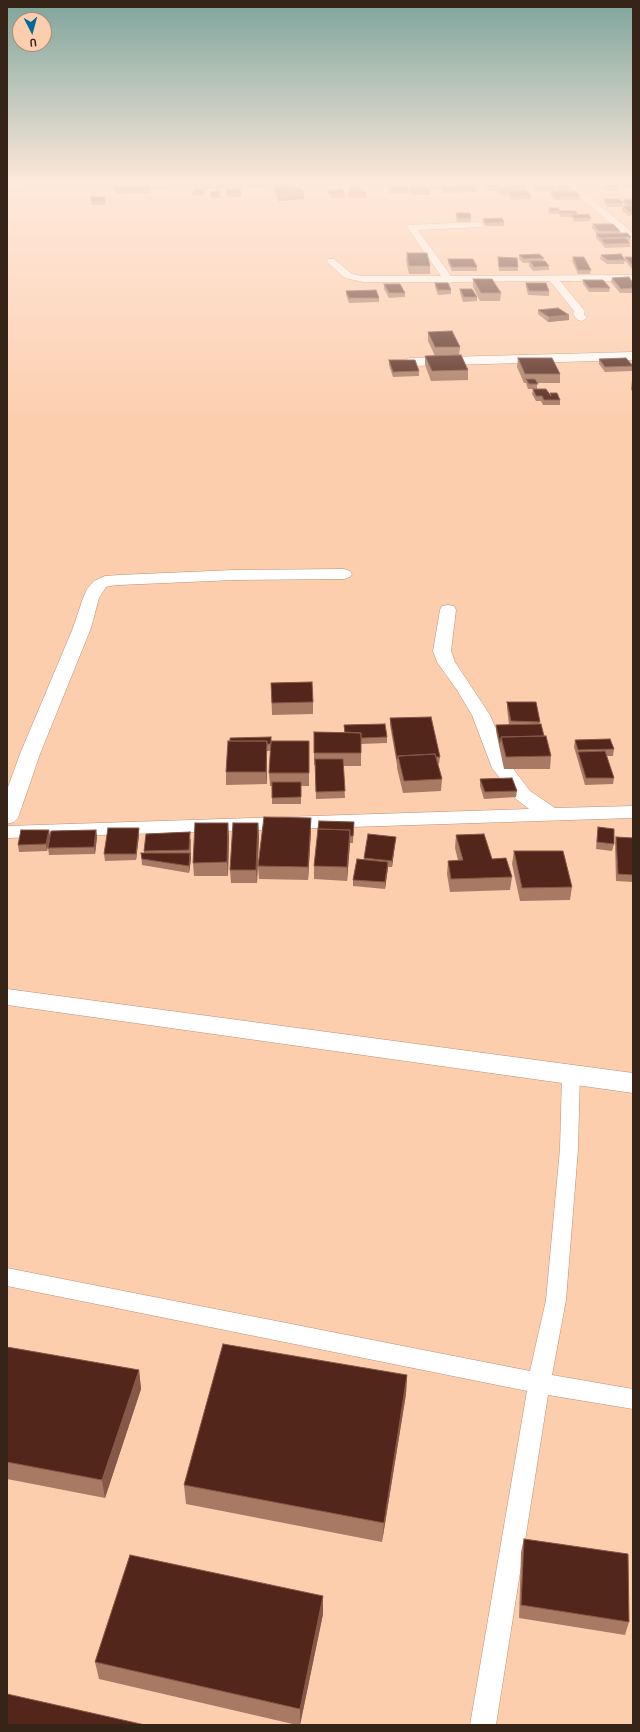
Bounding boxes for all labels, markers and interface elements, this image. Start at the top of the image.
north arrow [12,12,52,52]
text: U [29,36,37,50]

